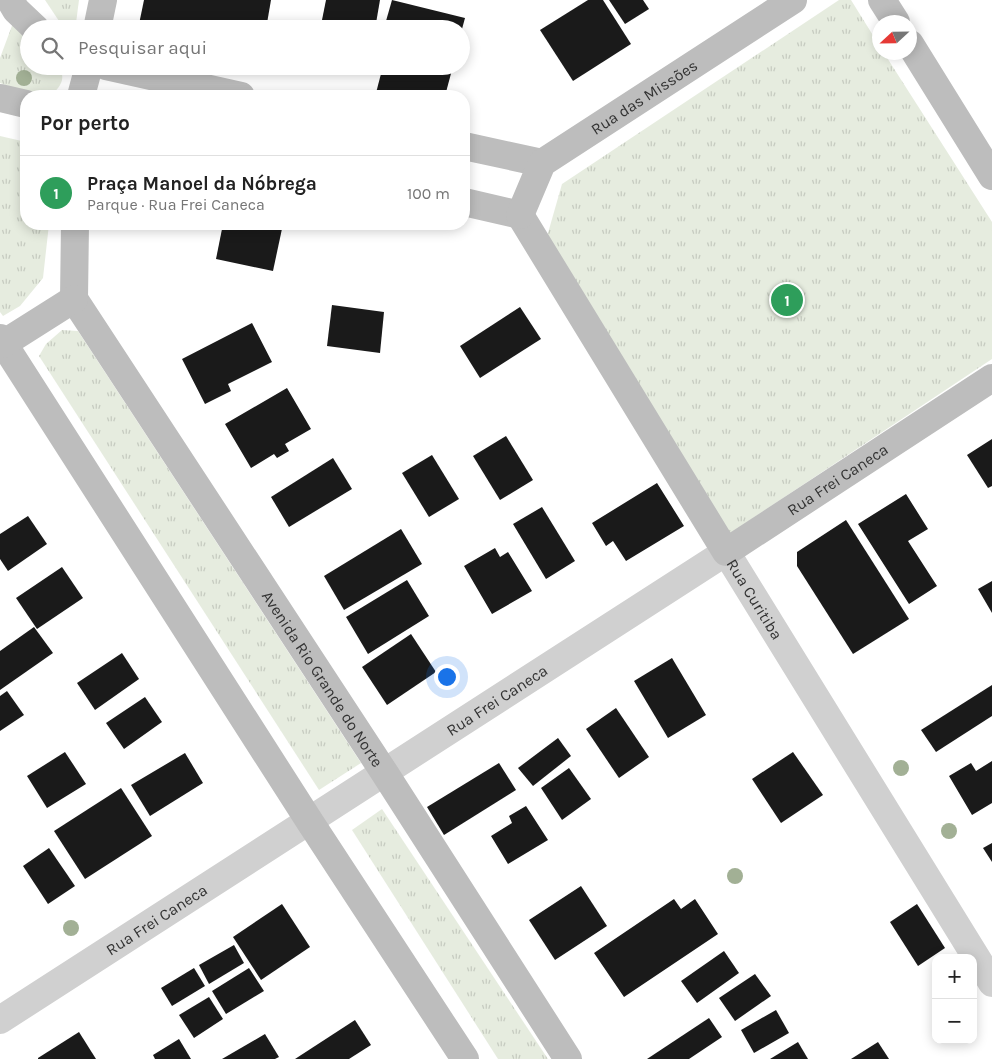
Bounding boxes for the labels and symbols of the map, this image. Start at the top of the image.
north arrow [872,15,917,60]
street label: Rua das Missões [587,55,701,138]
pin: 1 [771,281,803,319]
street label: Rua Frei Caneca [783,439,891,519]
street label: Rua Curitiba [723,555,787,643]
street label: Avenida Rio Grande do Norte [258,587,387,770]
street label: Rua Frei Caneca [443,660,551,739]
your location [434,664,460,690]
street label: Rua Frei Caneca [102,880,211,959]

